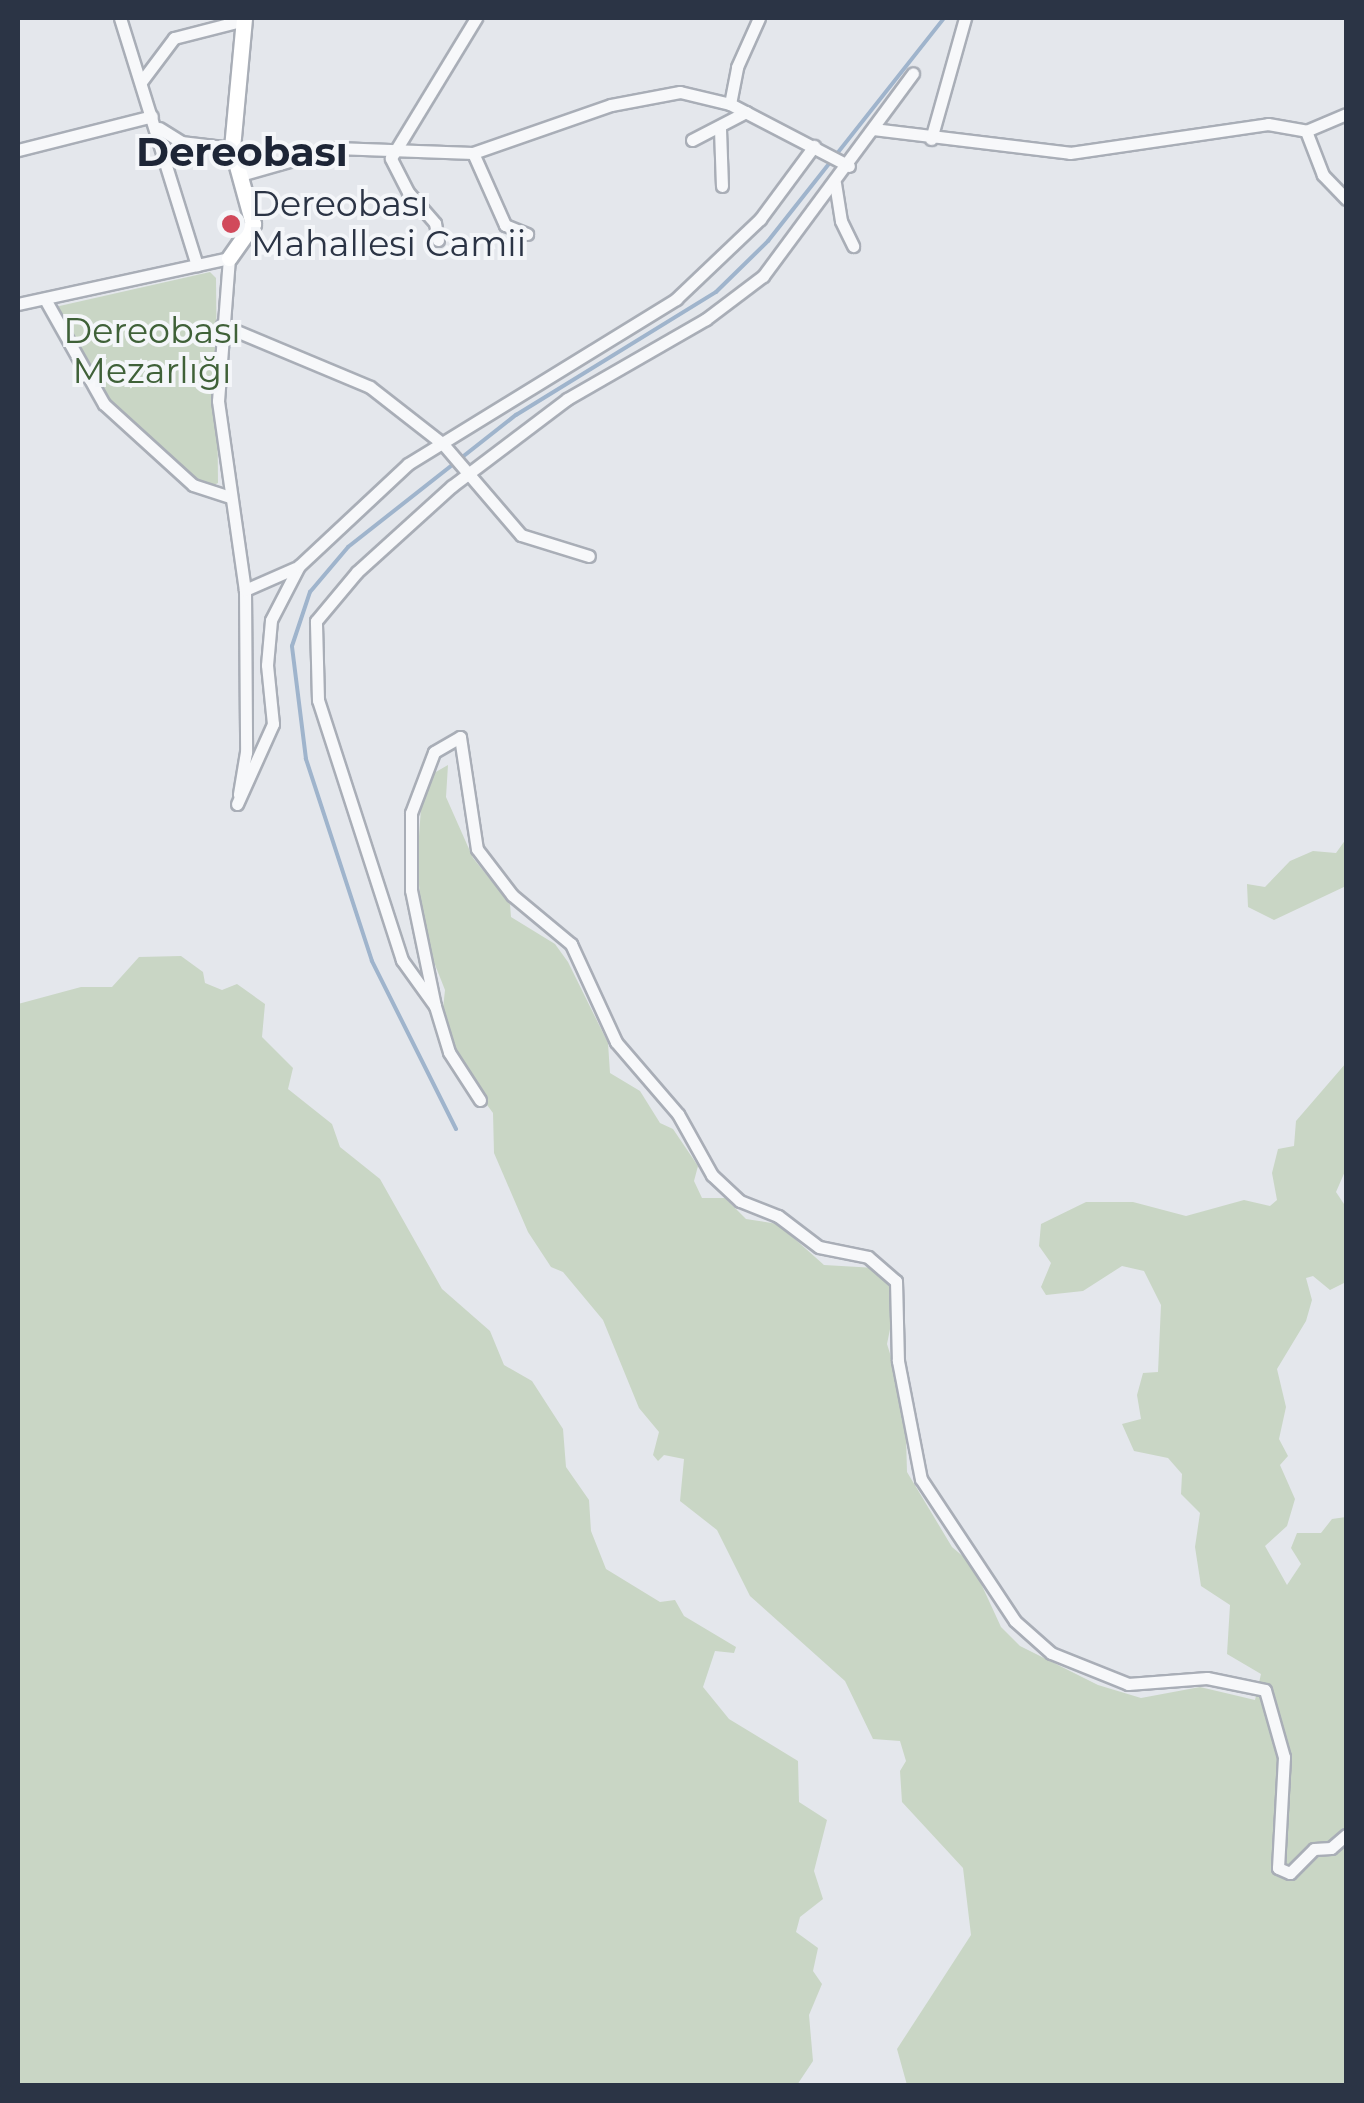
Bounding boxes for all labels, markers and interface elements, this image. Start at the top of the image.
district label: Dereobası [136,128,348,176]
place label: Dereobası Mahallesi Camii [251,183,526,265]
marker: Dereobası Mahallesi Camii [220,213,242,235]
park label: Dereobası Mezarlığı [63,310,241,392]

